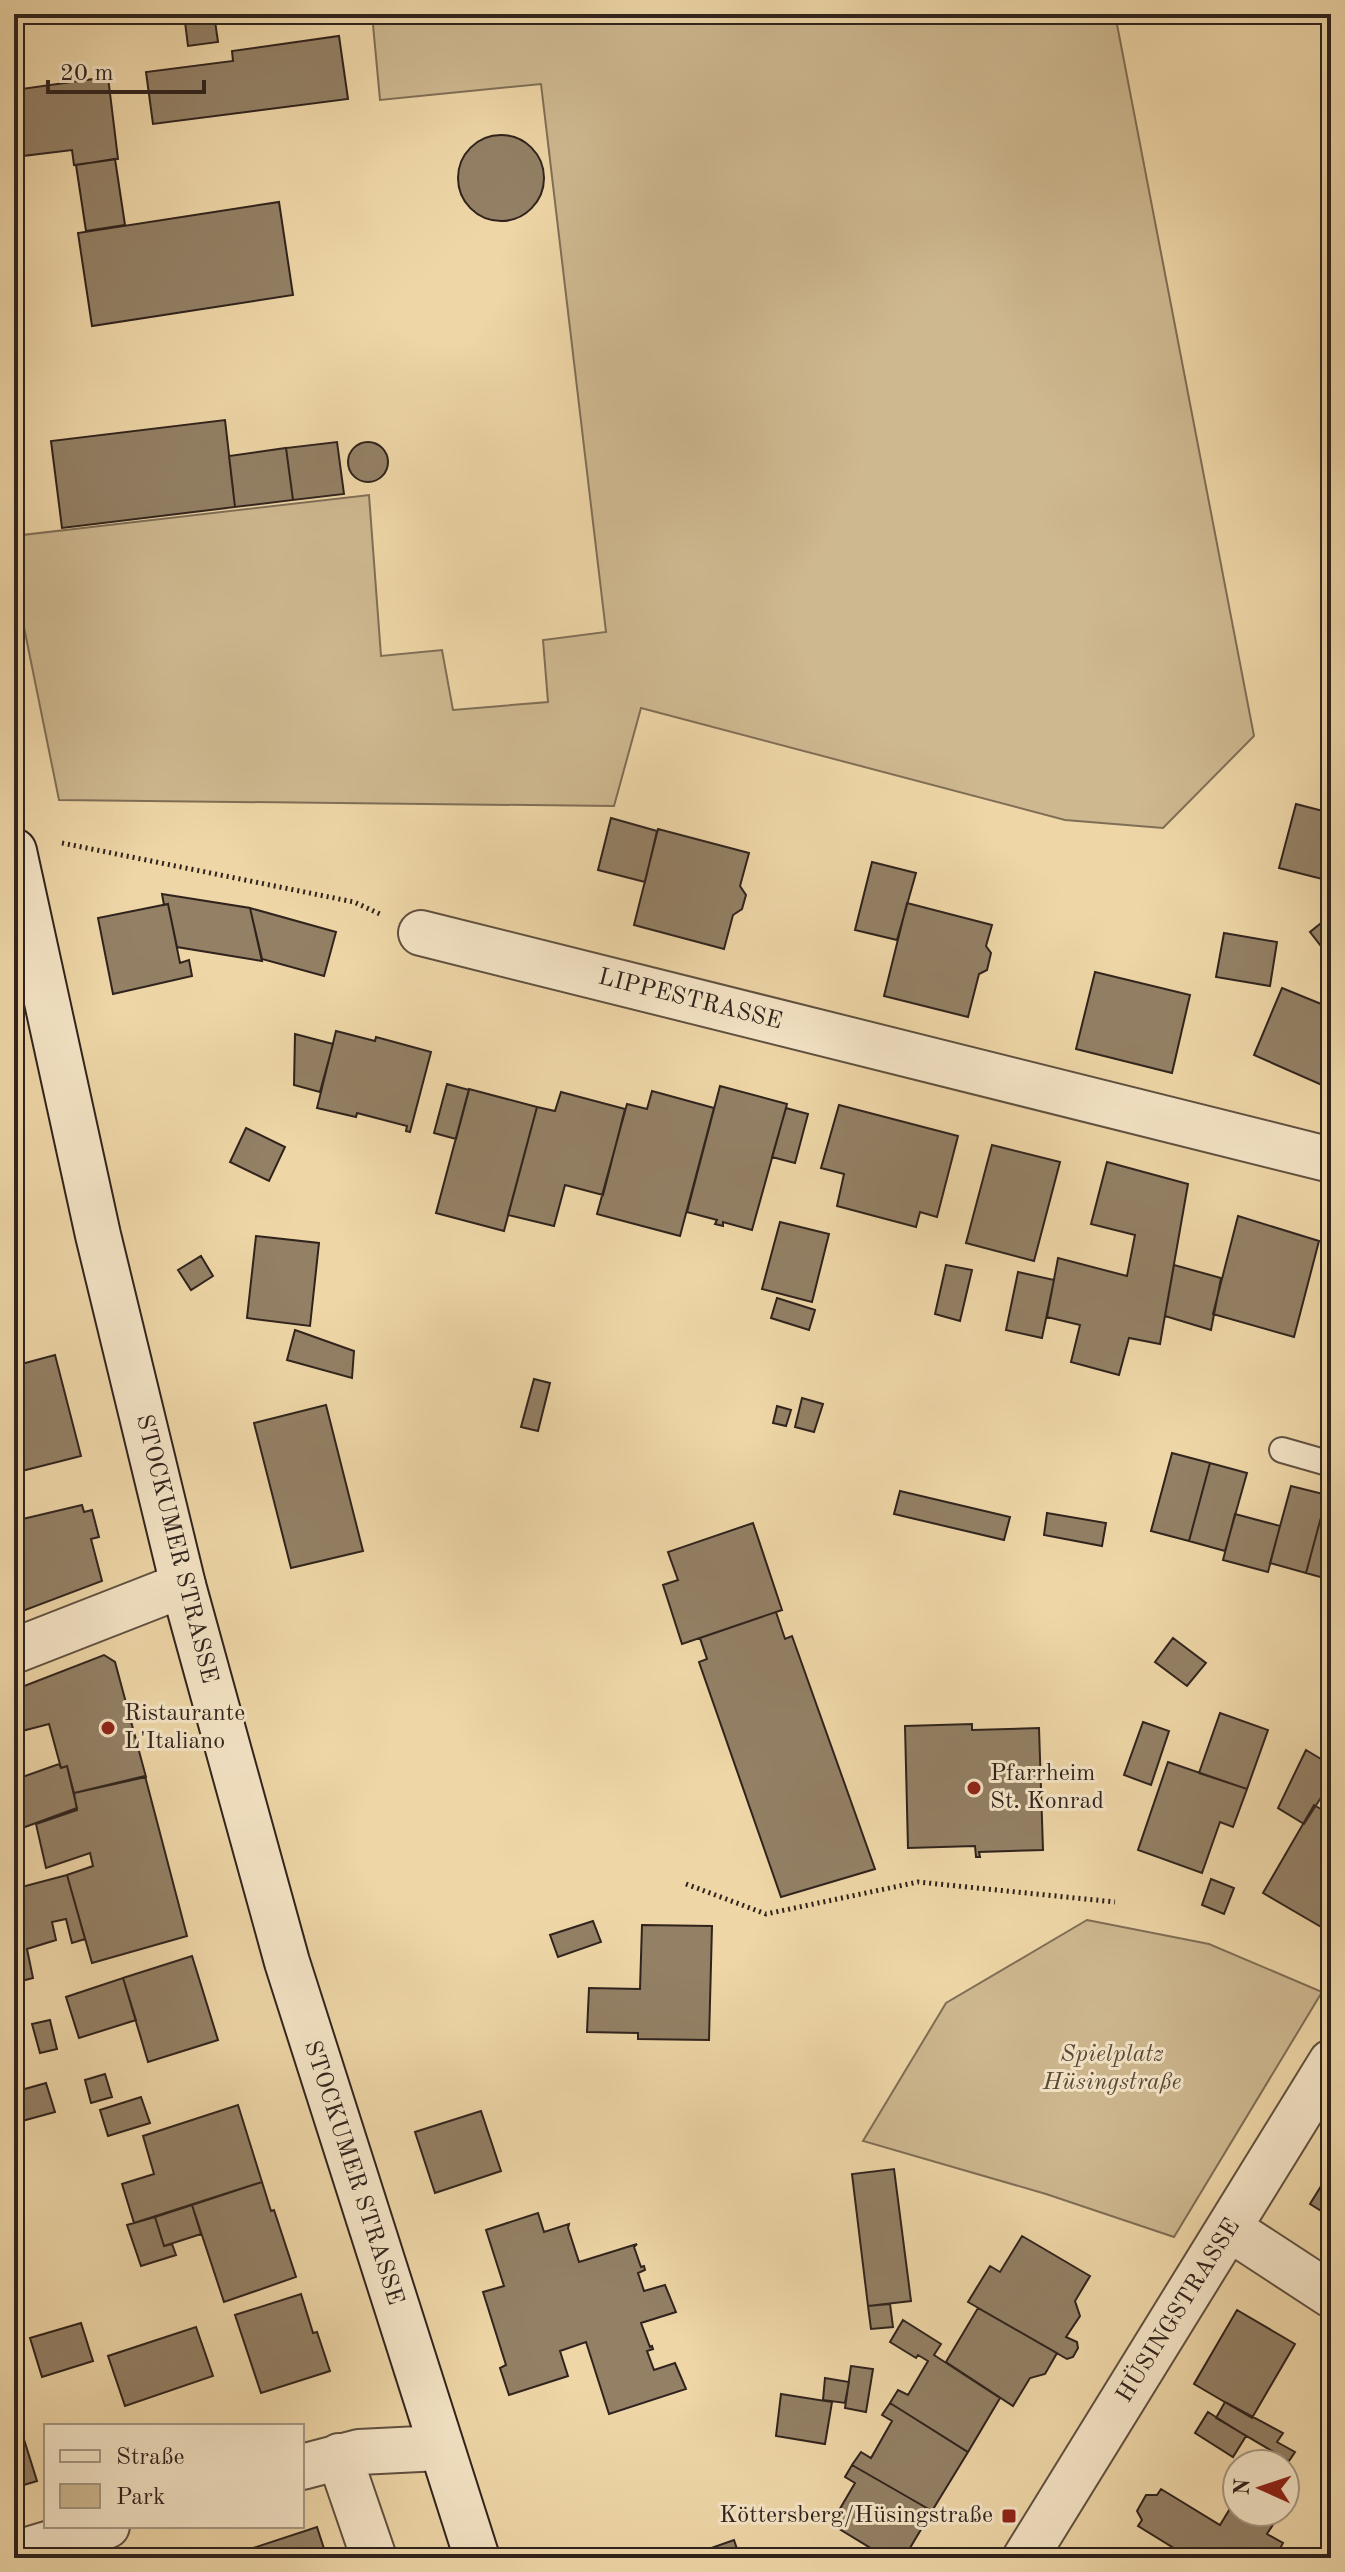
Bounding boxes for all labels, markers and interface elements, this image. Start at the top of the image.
scale bar [48,44,204,94]
text: 20 m [60,62,114,86]
street label: LIPPESTRASSE [596,966,784,1034]
street label: STOCKUMER STRASSE [131,1412,221,1686]
place label: Ristaurante L'Italiano [124,1702,245,1754]
marker: Ristaurante L'Italiano [99,1719,117,1737]
place label: Pfarrheim St. Konrad [990,1762,1104,1814]
marker: Pfarrheim St. Konrad [965,1779,983,1797]
street label: STOCKUMER STRASSE [299,2038,407,2308]
park label: Spielplatz Hüsingstraße [1042,2043,1181,2095]
street label: HÜSINGSTRASSE [1109,2213,1245,2407]
legend [44,2424,304,2528]
text: Straße [116,2446,185,2470]
north arrow [1221,2448,1301,2528]
text: N [1232,2478,1254,2496]
text: Park [116,2486,165,2510]
place label: Köttersberg/Hüsingstraße [719,2504,993,2528]
marker: Köttersberg/Hüsingstraße [1000,2507,1018,2525]

